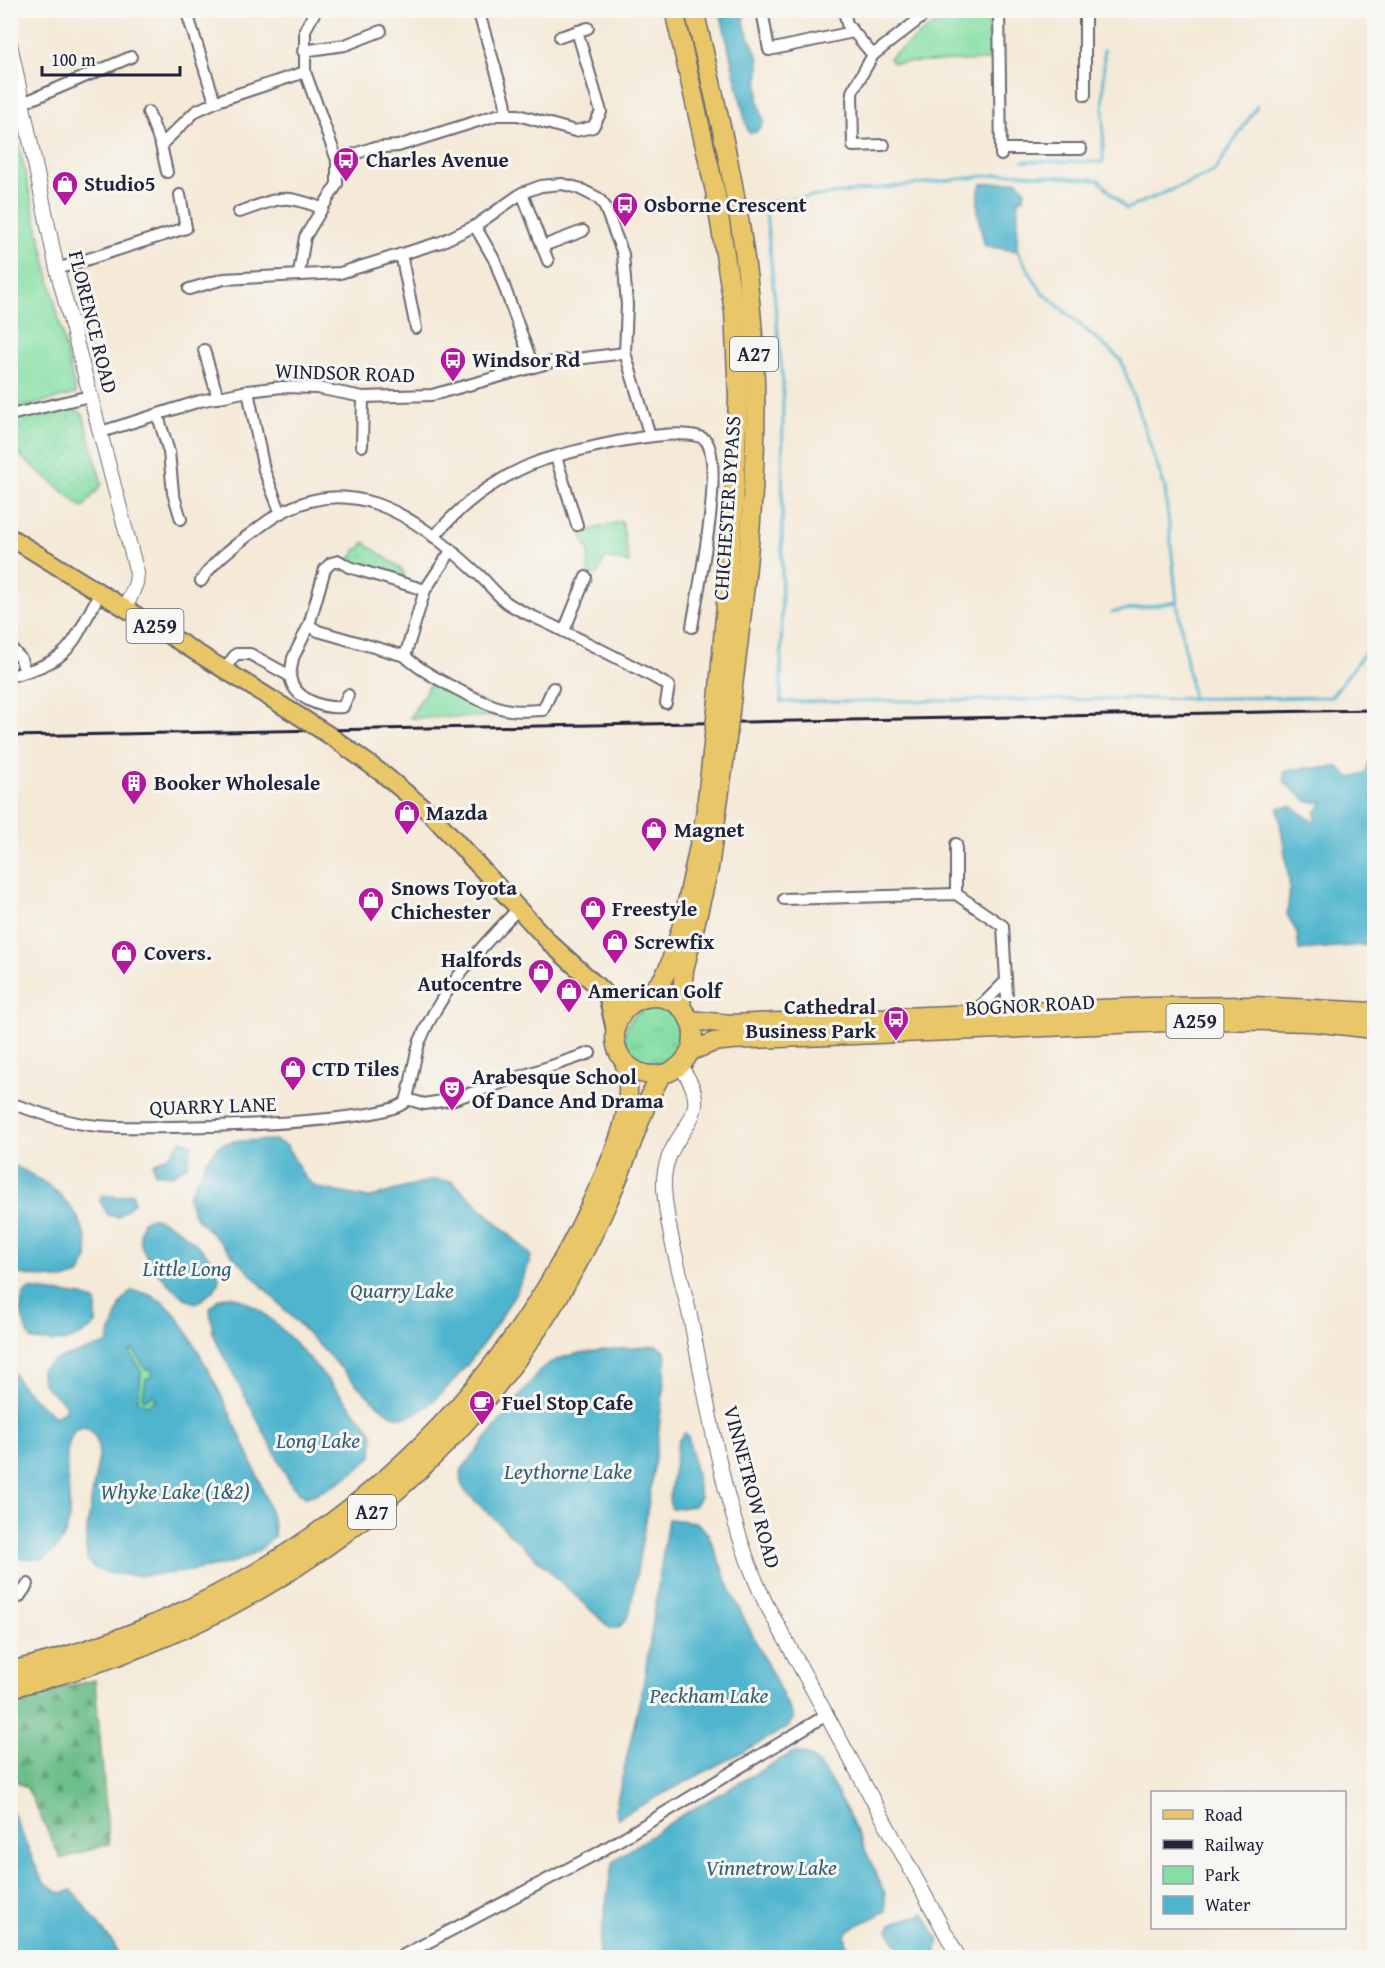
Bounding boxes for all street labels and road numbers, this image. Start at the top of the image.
street label: FLORENCE ROAD [61,247,126,396]
road number: A27 [730,337,778,371]
street label: WINDSOR ROAD [274,355,416,390]
street label: CHICHESTER BYPASS [705,415,748,601]
road number: A259 [126,609,184,643]
street label: BOGNOR ROAD [964,986,1096,1023]
road number: A259 [1166,1004,1224,1038]
street label: QUARRY LANE [149,1088,277,1123]
street label: VINNETROW ROAD [716,1402,789,1572]
road number: A27 [348,1495,396,1529]

